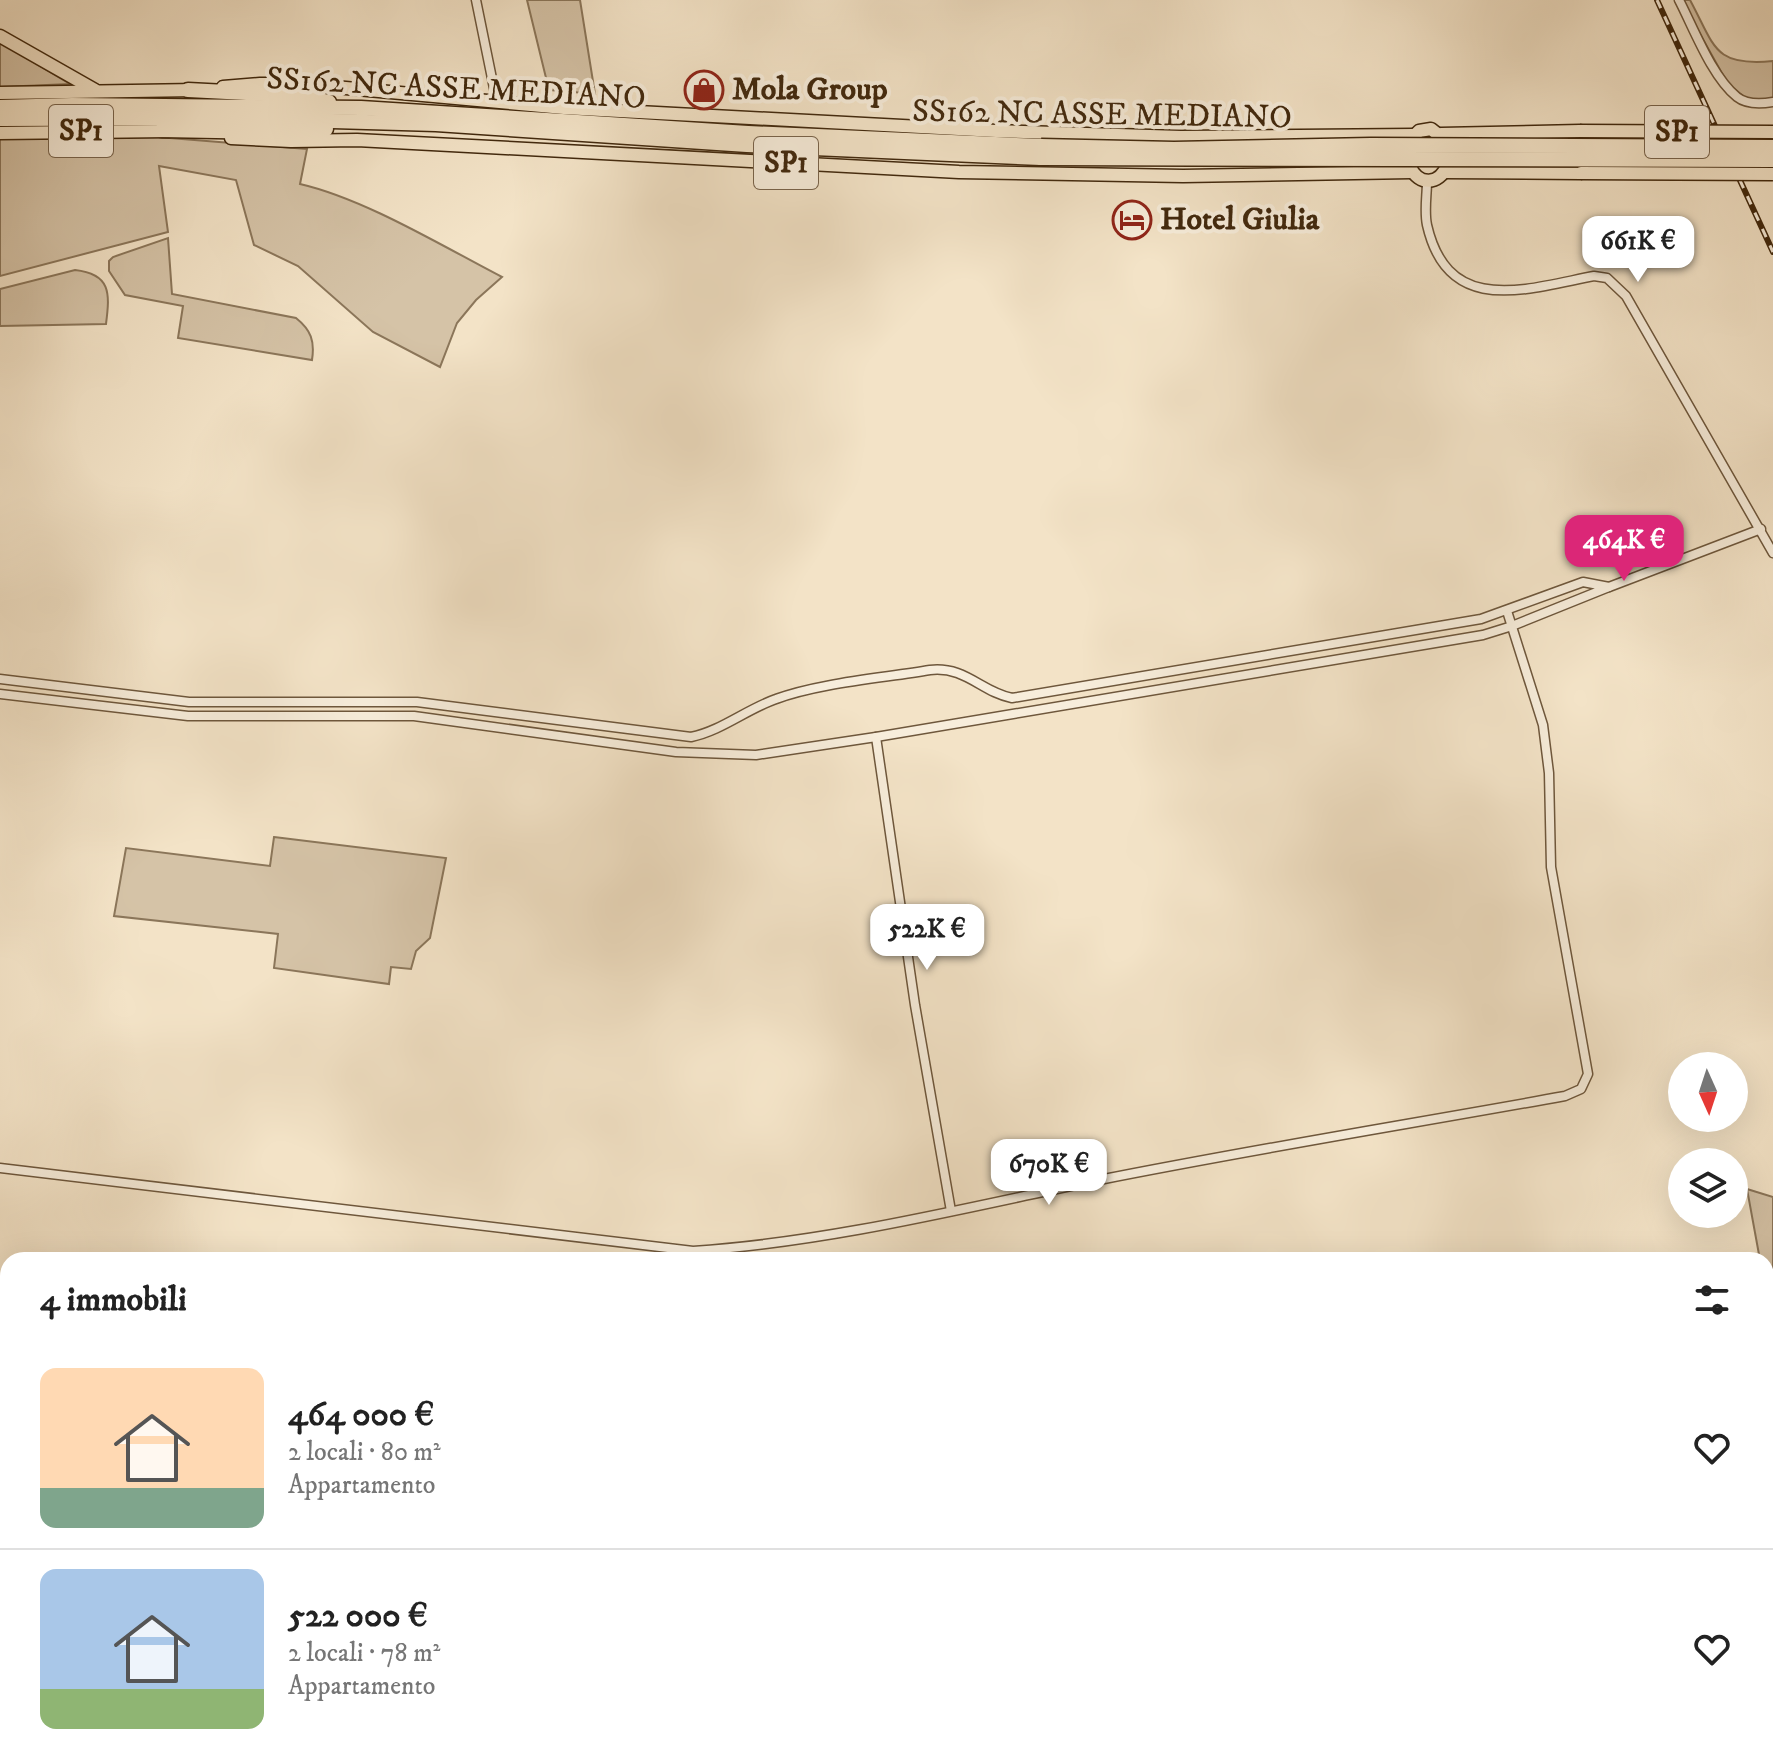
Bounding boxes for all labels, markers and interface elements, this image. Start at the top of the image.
street label: SS162 NC ASSE MEDIANO [265,59,647,119]
shop icon: Mola Group [683,69,725,111]
place label: Mola Group [732,70,888,110]
street label: SS162 NC ASSE MEDIANO [912,92,1292,138]
road number: SP1 [49,105,113,157]
road number: SP1 [1645,106,1709,158]
road number: SP1 [754,137,818,189]
hotel icon: Hotel Giulia [1111,199,1153,241]
place label: Hotel Giulia [1160,200,1320,240]
pin: 661K € [1573,216,1703,284]
text: 661K € [1600,225,1676,258]
pin: 464K € [1559,515,1689,583]
text: 464K € [1583,524,1665,557]
pin: 522K € [862,904,992,972]
text: 522K € [888,913,966,946]
north arrow [1668,1052,1748,1132]
map controls [1668,1052,1748,1228]
pin: 670K € [984,1139,1114,1207]
text: 670K € [1009,1148,1089,1181]
button: layers [1668,1148,1748,1228]
icon: filters [1690,1278,1734,1322]
text: 4 immobili [40,1279,187,1321]
text: 464 000 € [288,1394,434,1436]
icon: home [104,1400,200,1496]
icon: heart [1690,1426,1734,1470]
text: 2 locali · 80 m² [288,1436,441,1469]
text: Appartamento [288,1469,435,1502]
text: 522 000 € [288,1595,428,1637]
icon: home [104,1601,200,1697]
icon: heart [1690,1627,1734,1671]
text: 2 locali · 78 m² [288,1637,440,1670]
text: Appartamento [288,1670,435,1703]

